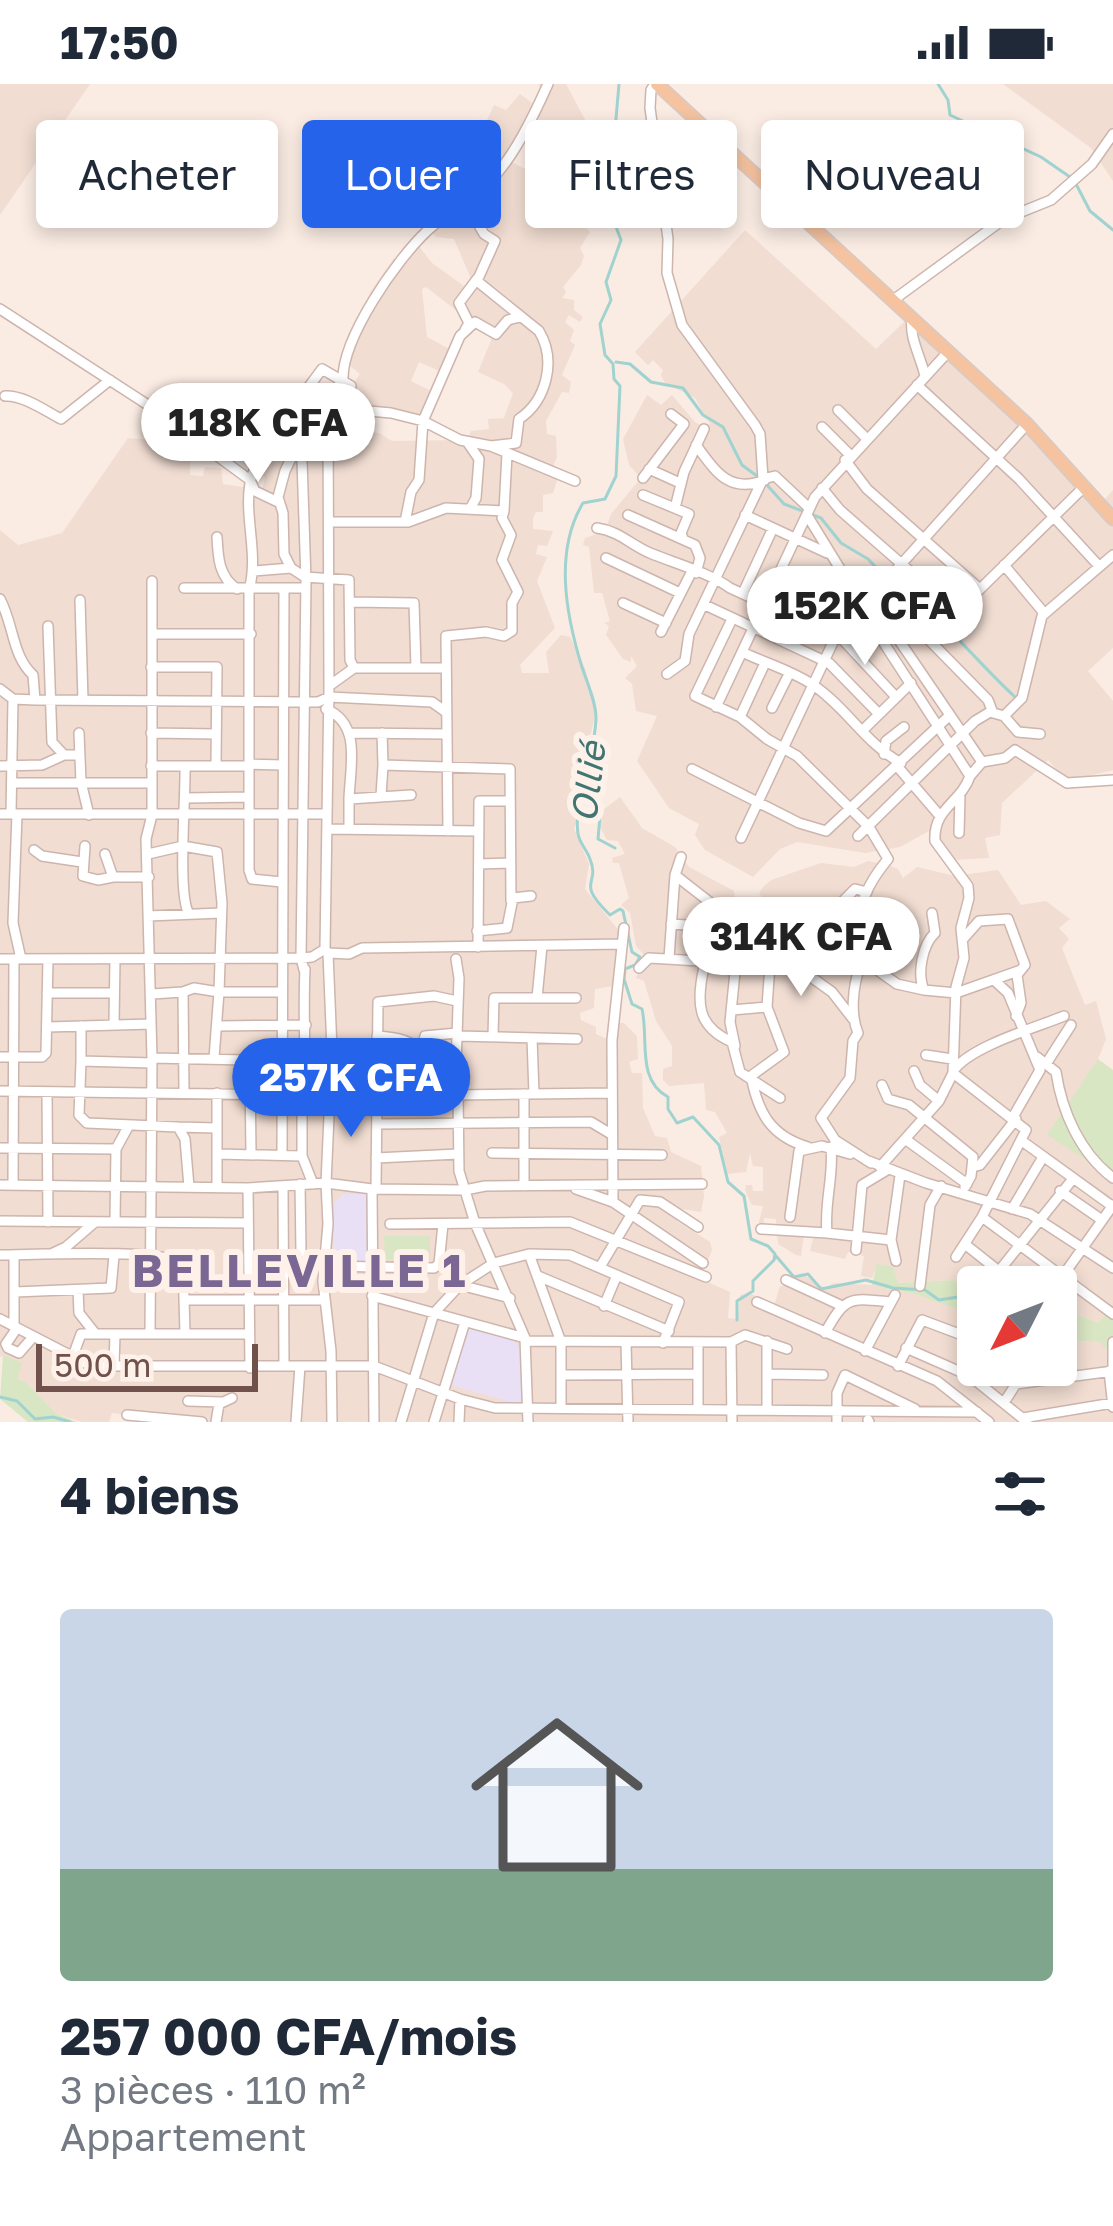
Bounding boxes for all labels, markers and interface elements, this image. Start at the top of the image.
text: 17:50 [60,15,179,69]
chip: Acheter [36,120,278,228]
chip: Louer [302,120,501,228]
chip: Filtres [525,120,737,228]
chip: Nouveau [761,120,1024,228]
pin: 118K CFA [134,383,382,485]
text: 118K CFA [168,398,348,445]
pin: 152K CFA [741,566,989,668]
text: 152K CFA [774,581,956,628]
water label: Ollié [561,736,614,824]
pin: 314K CFA [677,897,925,999]
text: 314K CFA [710,912,892,959]
pin: 257K CFA [227,1038,475,1140]
text: 257K CFA [259,1053,443,1100]
district label: BELLEVILLE 1 [132,1243,468,1297]
north arrow [957,1266,1077,1386]
map controls [957,1266,1077,1386]
scale bar [36,1338,258,1391]
text: 500 m [54,1345,152,1384]
icon: filters [987,1461,1053,1527]
text: 4 biens [60,1464,239,1525]
icon: home [449,1687,665,1903]
text: 257 000 CFA/mois [60,2005,517,2066]
text: 3 pièces · 110 m² [60,2066,366,2113]
text: Appartement [60,2113,307,2160]

